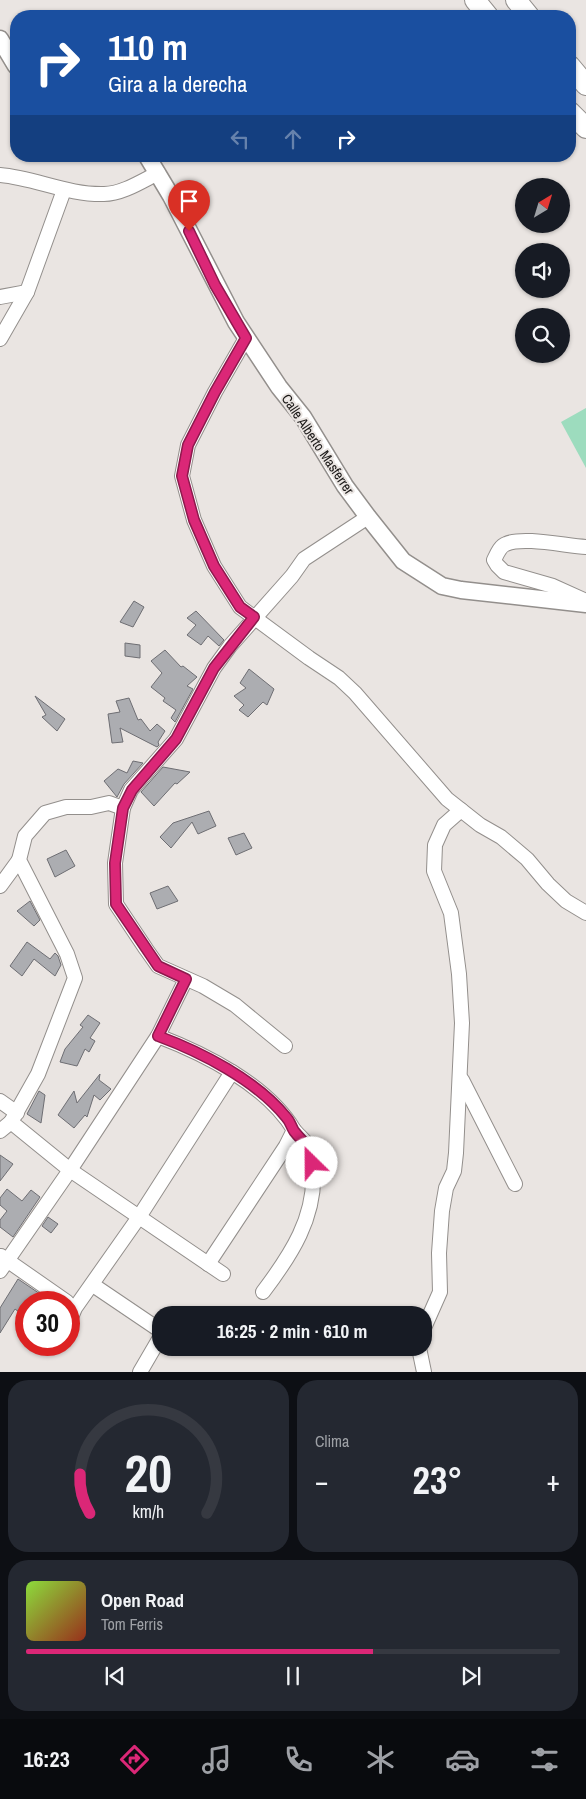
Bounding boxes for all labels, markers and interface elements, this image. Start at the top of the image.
text: 110 m [108,24,188,71]
icon: right [25,30,90,95]
text: Gira a la derecha [108,69,247,99]
icon: left [226,125,254,153]
icon: ahead [279,125,307,153]
icon: right [332,125,360,153]
north arrow [515,178,570,232]
map controls [515,178,570,363]
pin [168,180,210,231]
icon: arrive [175,187,203,215]
button: sound [515,243,570,298]
button: search [515,308,570,363]
street label: Calle Alberto Masferrer [278,390,358,498]
position arrow [285,1136,337,1188]
speed limit sign: 30 [15,1291,80,1356]
text: 16:25 · 2 min · 610 m [217,1318,367,1344]
text: Clima [315,1430,349,1452]
text: 20 [125,1438,172,1508]
text: 23° [413,1455,462,1506]
text: − [315,1462,328,1500]
text: + [547,1462,560,1500]
text: km/h [133,1500,164,1524]
text: Open Road [101,1587,184,1613]
text: Tom Ferris [101,1613,163,1635]
icon: previous [101,1662,129,1690]
icon: pause [279,1662,307,1690]
icon: next [457,1662,485,1690]
icon: directions [117,1742,152,1777]
icon: music [199,1742,234,1777]
icon: phone [281,1742,316,1777]
icon: climate [363,1742,398,1777]
icon: car [445,1742,480,1777]
icon: filters [527,1742,562,1777]
text: 16:23 [24,1744,70,1774]

